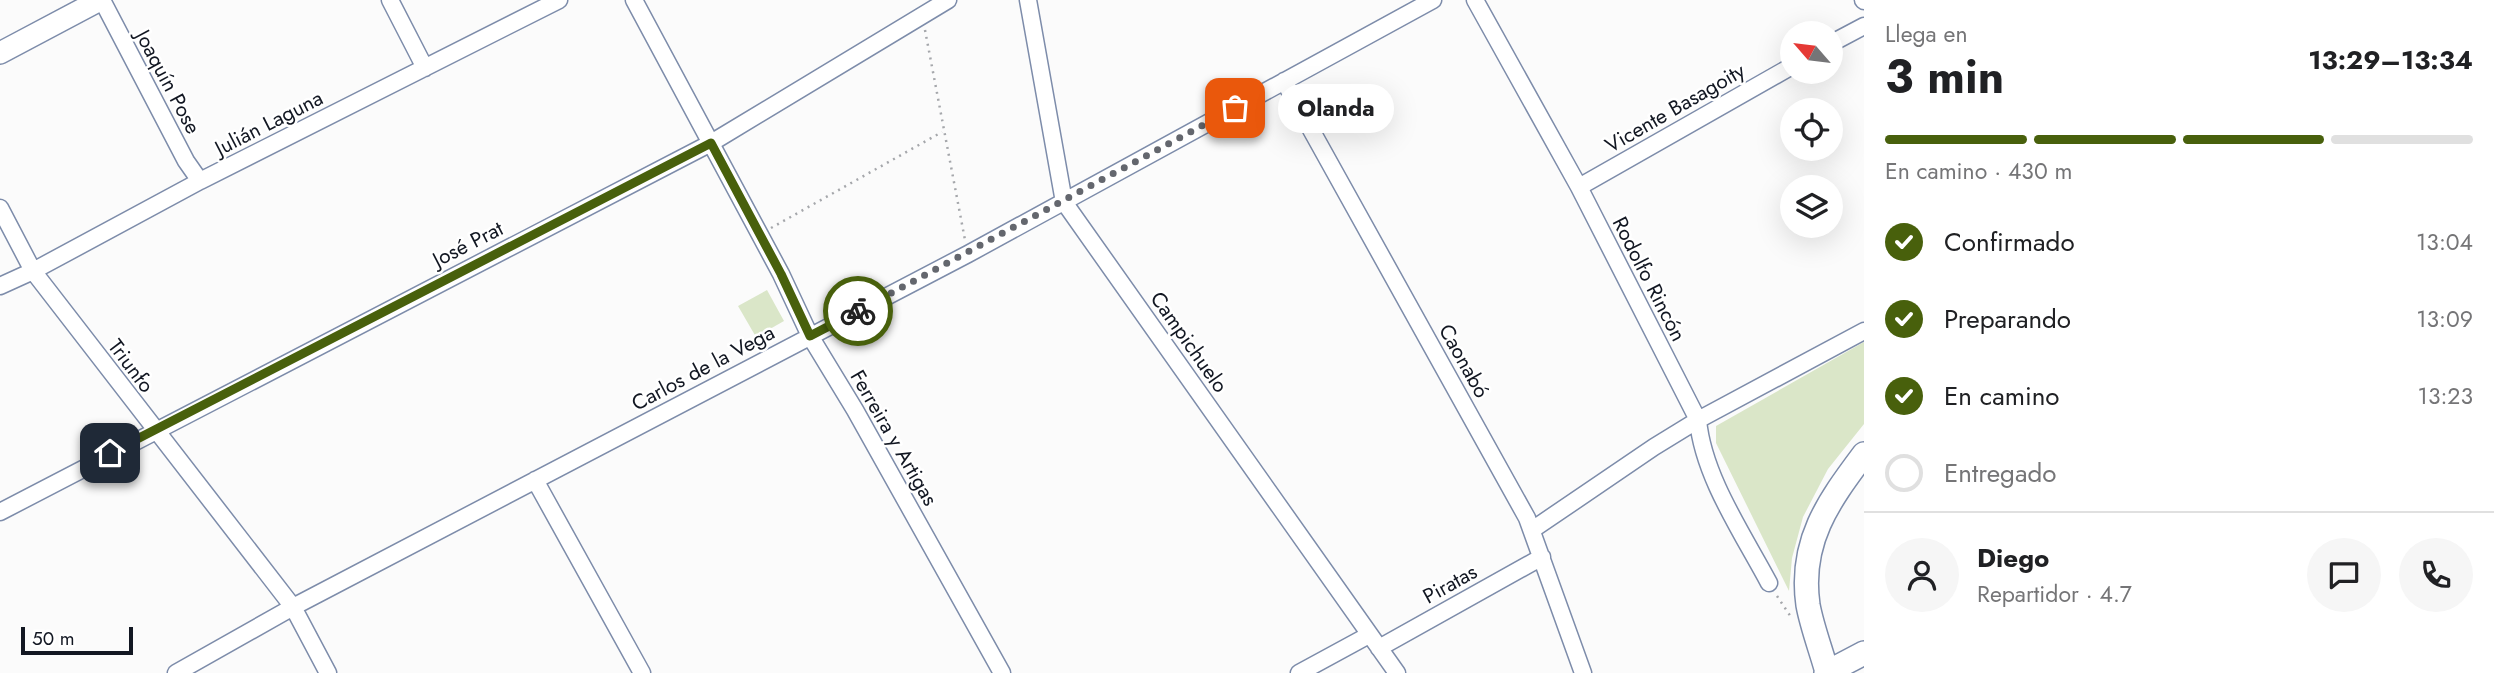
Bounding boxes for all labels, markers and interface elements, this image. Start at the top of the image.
text: Llega en [1885,17,1967,51]
north arrow [1780,21,1843,84]
map controls [1780,21,1843,238]
street label: Joaquín Pose [127,22,208,140]
text: 13:29–13:34 [2308,41,2473,79]
text: 3 min [1885,44,2004,110]
street label: Vicente Basagoity [1600,55,1751,160]
pin [1205,78,1265,138]
street label: Julián Laguna [207,83,328,164]
callout: Olanda [1277,84,1392,132]
icon: bag [1216,89,1254,127]
text: Olanda [1297,91,1375,125]
button: locate [1780,98,1843,161]
text: En camino · 430 m [1885,154,2073,188]
button: layers [1780,175,1843,238]
street label: Rodolfo Rincón [1605,212,1693,346]
street label: José Prat [425,213,508,276]
icon: check [1885,223,1923,261]
text: Confirmado [1944,223,2075,261]
text: 13:04 [2416,225,2473,259]
courier [823,276,893,346]
street label: Campichuelo [1143,285,1235,399]
icon: bike [839,292,877,330]
icon: check [1885,300,1923,338]
text: Preparando [1944,300,2071,338]
text: 13:09 [2416,302,2473,336]
street label: Carlos de la Vega [626,318,780,418]
street label: Caonabó [1431,319,1497,403]
street label: Triunfo [101,333,161,399]
street label: Ferreira y Artigas [843,365,945,511]
icon: check [1885,377,1923,415]
text: En camino [1944,377,2060,415]
text: 13:23 [2418,379,2473,413]
pin [80,423,140,483]
icon: home [91,434,129,472]
text: Entregado [1944,454,2056,492]
button: person [1885,538,1959,612]
button: chat [2307,538,2381,612]
button: phone [2399,538,2473,612]
text: Diego [1977,539,2049,577]
street label: Piratas [1417,557,1483,611]
text: Repartidor · 4.7 [1977,577,2132,611]
scale bar [21,624,133,656]
text: 50 m [32,625,75,652]

